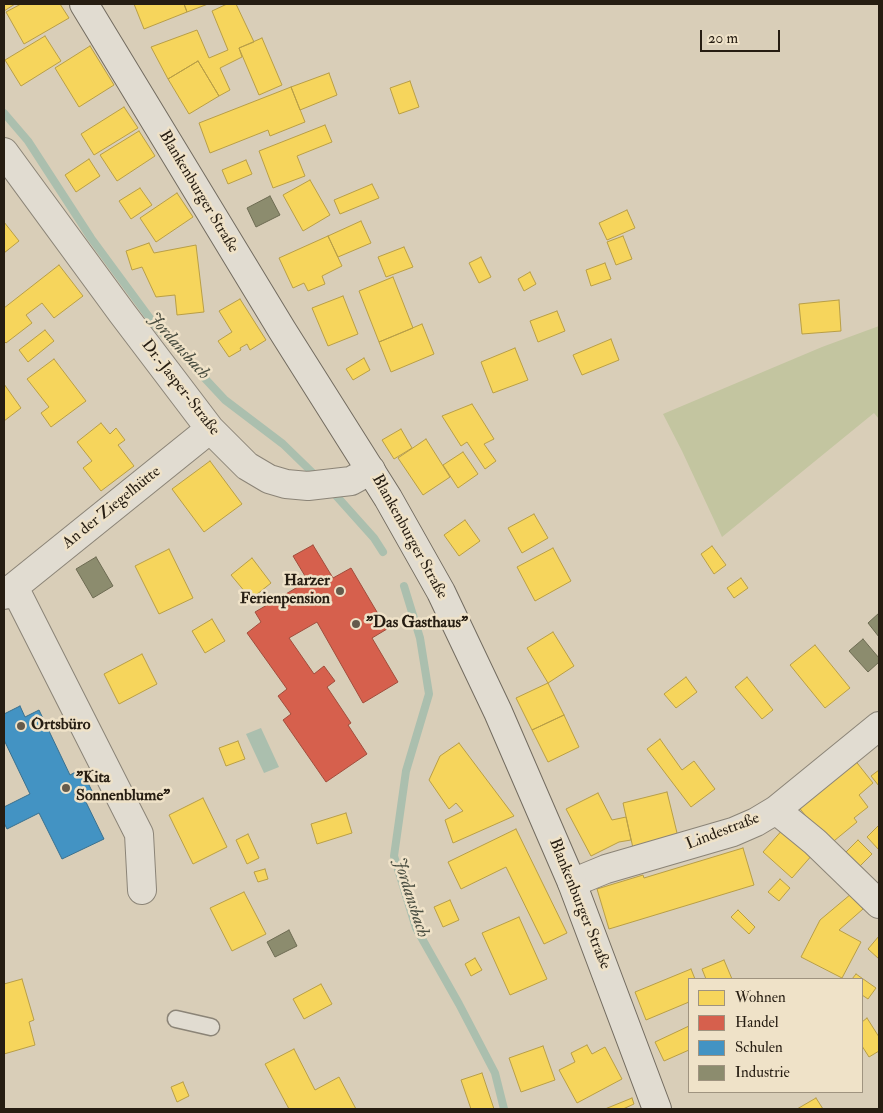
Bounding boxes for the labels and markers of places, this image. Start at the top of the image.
place label: Harzer Ferienpension [240,572,330,610]
marker: Harzer Ferienpension [334,585,346,597]
place label: "Das Gasthaus" [366,614,468,634]
marker: "Das Gasthaus" [350,618,362,630]
place label: Ortsbüro [31,716,90,736]
marker: Ortsbüro [15,720,27,732]
place label: "Kita Sonnenblume" [76,769,170,807]
marker: "Kita Sonnenblume" [60,782,72,794]

